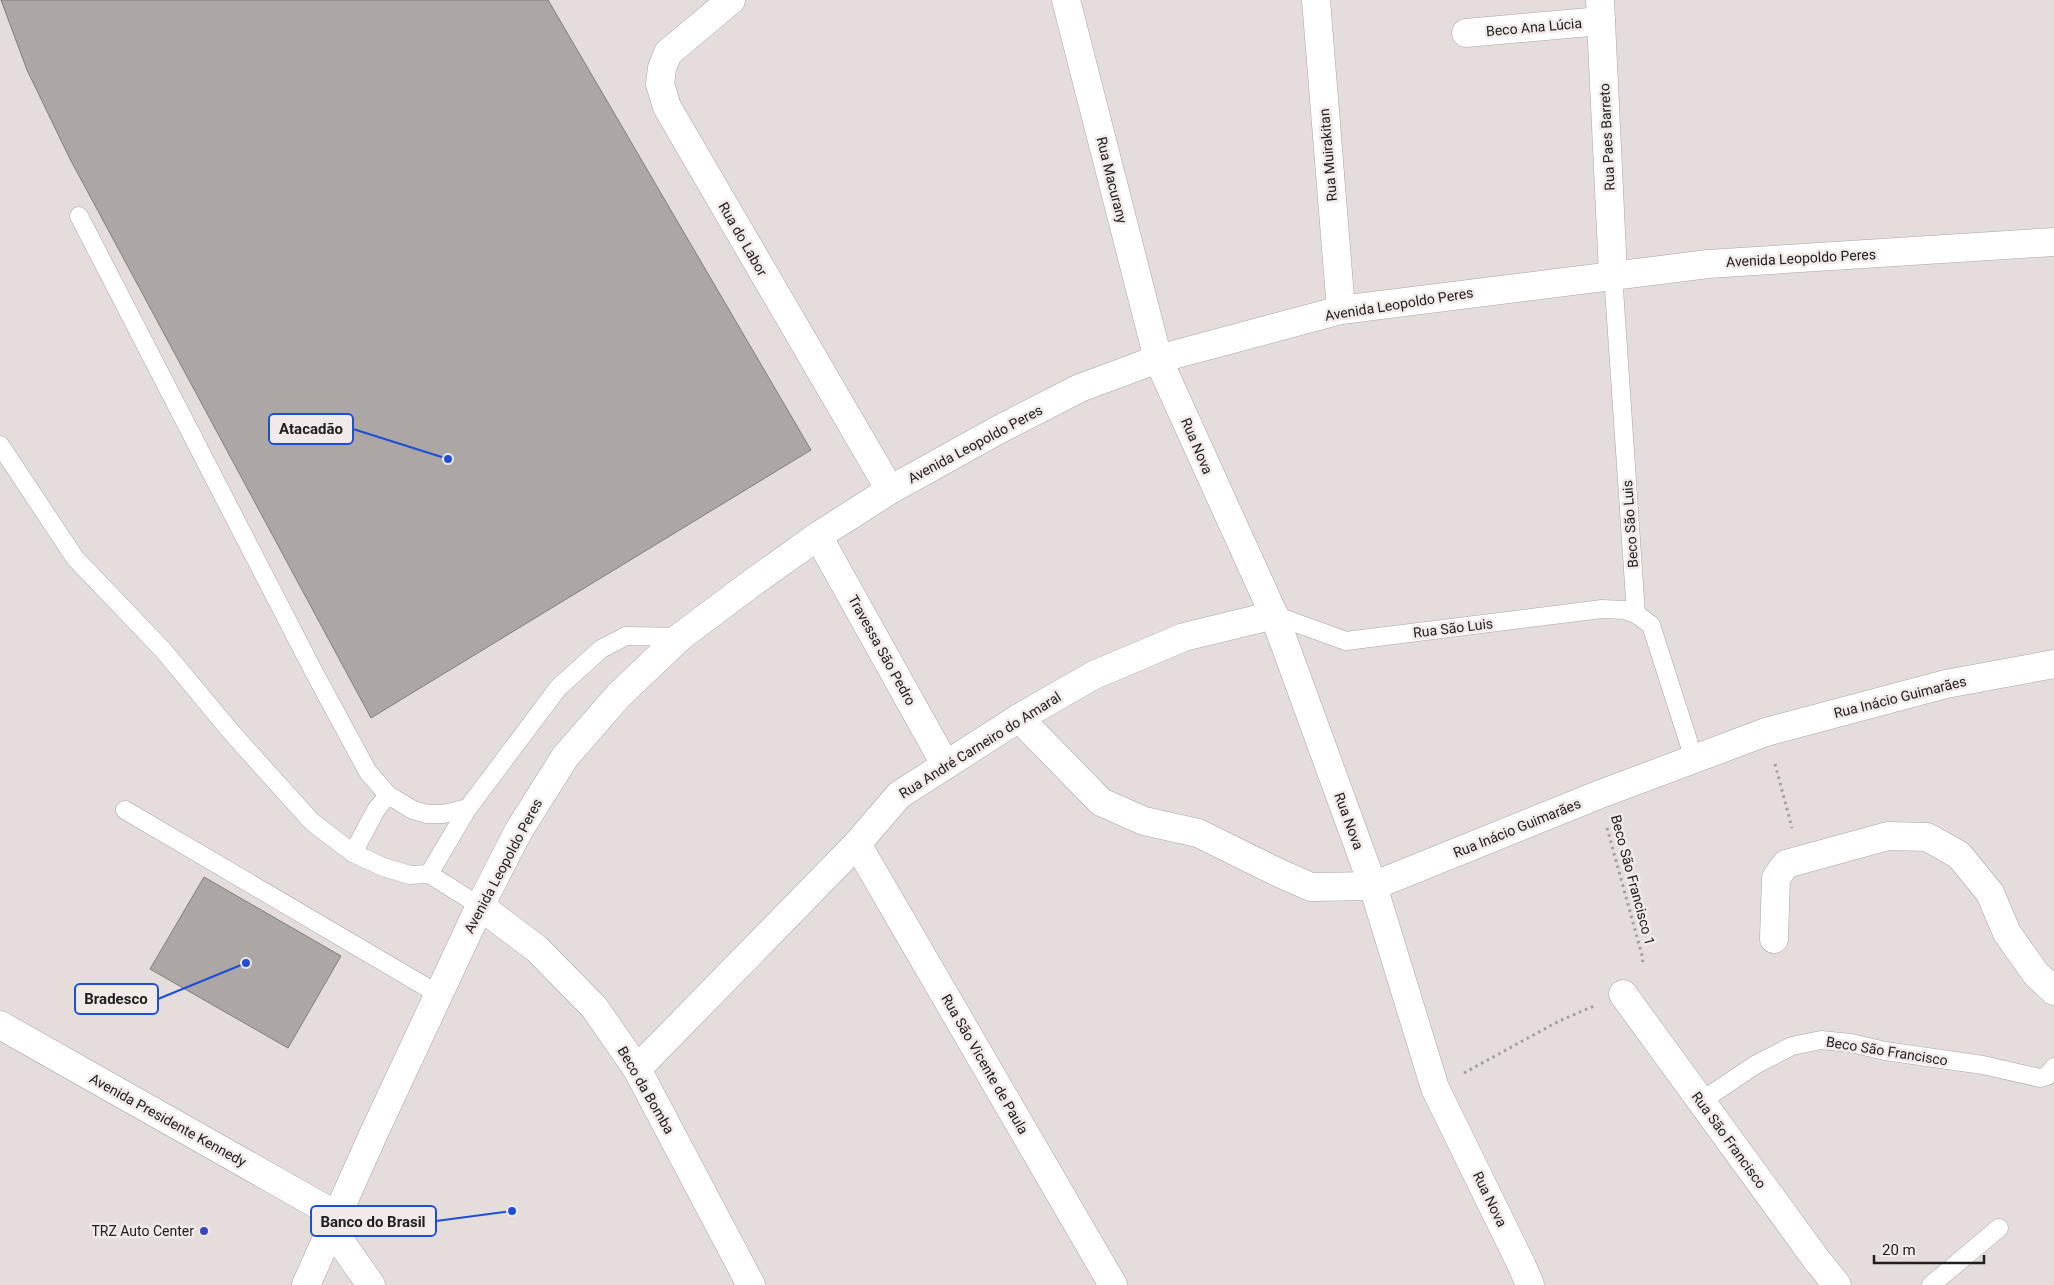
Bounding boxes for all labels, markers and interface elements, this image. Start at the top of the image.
street label: Beco Ana Lúcia [1485,15,1583,39]
street label: Rua Paes Barreto [1596,83,1618,191]
street label: Rua Muirakitan [1316,108,1340,202]
street label: Rua Macurany [1094,135,1131,225]
street label: Rua do Labor [715,199,771,279]
street label: Avenida Leopoldo Peres [1726,246,1876,270]
street label: Avenida Leopoldo Peres [1324,284,1474,324]
street label: Avenida Leopoldo Peres [905,402,1045,486]
callout: Atacadão [269,414,353,444]
street label: Rua Nova [1178,415,1216,477]
text: Atacadão [279,420,343,438]
street label: Beco São Luis [1619,480,1641,568]
street label: Travessa São Pedro [845,592,919,708]
street label: Rua São Luis [1412,615,1494,641]
street label: Rua Inácio Guimarães [1832,673,1968,721]
street label: Rua André Carneiro do Amaral [896,688,1064,802]
street label: Rua Nova [1331,790,1367,852]
street label: Rua Inácio Guimarães [1451,795,1583,861]
street label: Avenida Leopoldo Peres [461,796,545,936]
street label: Beco São Francisco 1 [1608,813,1658,947]
callout: Bradesco [75,984,158,1014]
text: Bradesco [84,990,148,1008]
street label: Rua São Vicente de Paula [938,991,1032,1137]
street label: Beco São Francisco [1825,1033,1949,1069]
street label: Beco da Bomba [614,1043,678,1137]
street label: Avenida Presidente Kennedy [87,1070,249,1170]
street label: Rua São Francisco [1689,1089,1769,1191]
street label: Rua Nova [1470,1169,1510,1229]
callout: Banco do Brasil [311,1206,436,1236]
text: Banco do Brasil [320,1213,426,1231]
place label: TRZ Auto Center [91,1223,194,1239]
marker: TRZ Auto Center [198,1225,210,1237]
scale bar [1874,1232,1984,1264]
text: 20 m [1882,1241,1916,1259]

